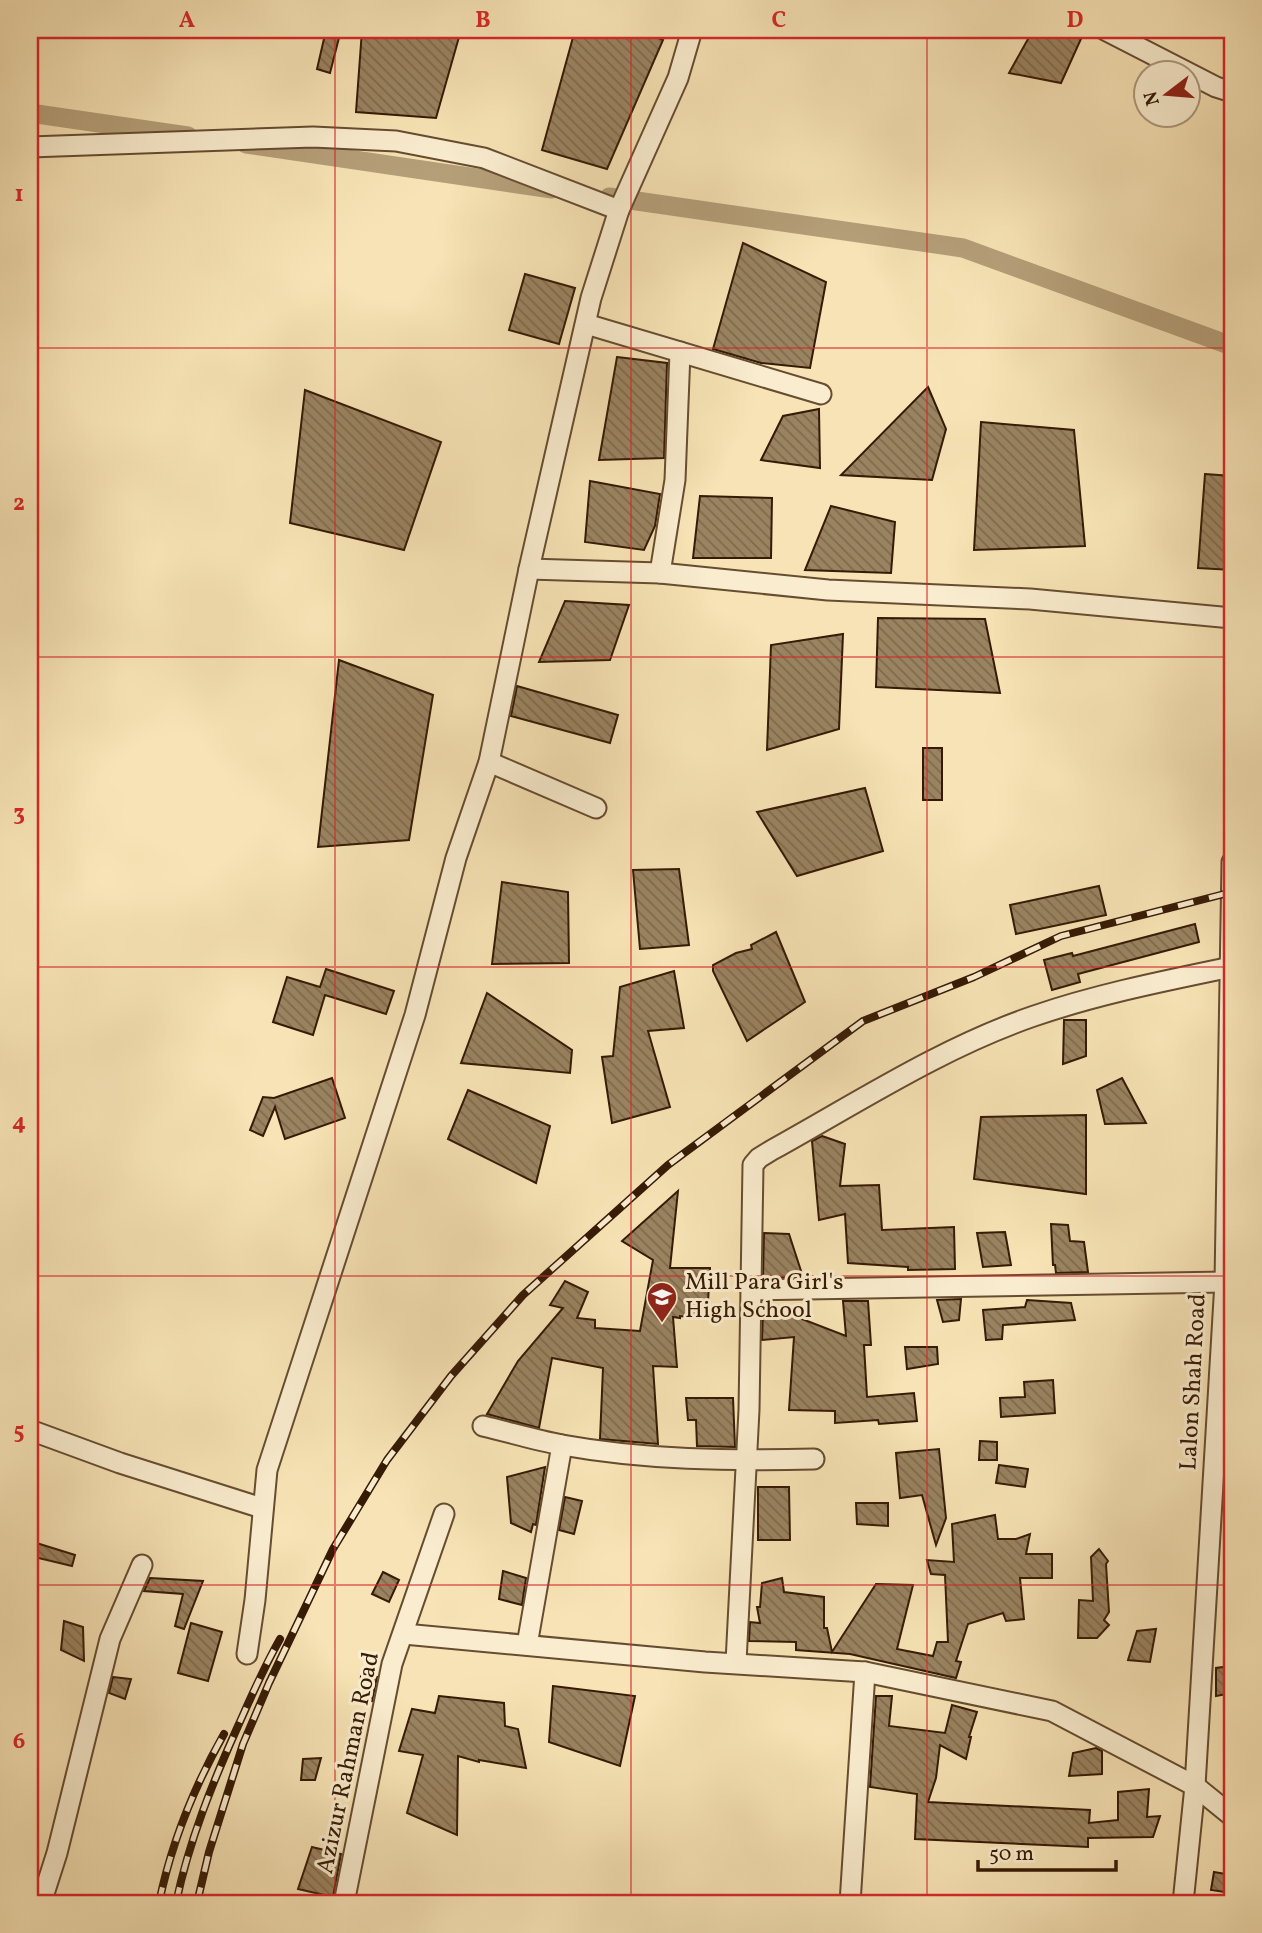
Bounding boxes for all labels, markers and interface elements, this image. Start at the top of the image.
text: A [179,5,195,37]
text: B [475,5,491,37]
text: C [772,5,786,37]
text: D [1067,5,1084,37]
north arrow [1132,60,1202,130]
text: N [1138,88,1167,108]
text: 1 [14,179,24,211]
text: 2 [13,488,25,520]
text: 3 [13,798,25,830]
text: 4 [12,1107,26,1139]
place label: Mill Para Girl's High School [685,1266,843,1328]
school or university icon: Mill Para Girl's High School [645,1280,679,1324]
street label: Lalon Shah Road [1172,1293,1216,1471]
text: 5 [13,1416,25,1448]
street label: Azizur Rahman Road [309,1649,389,1877]
text: 6 [13,1726,25,1758]
scale bar [978,1828,1117,1872]
text: 50 m [989,1840,1034,1869]

